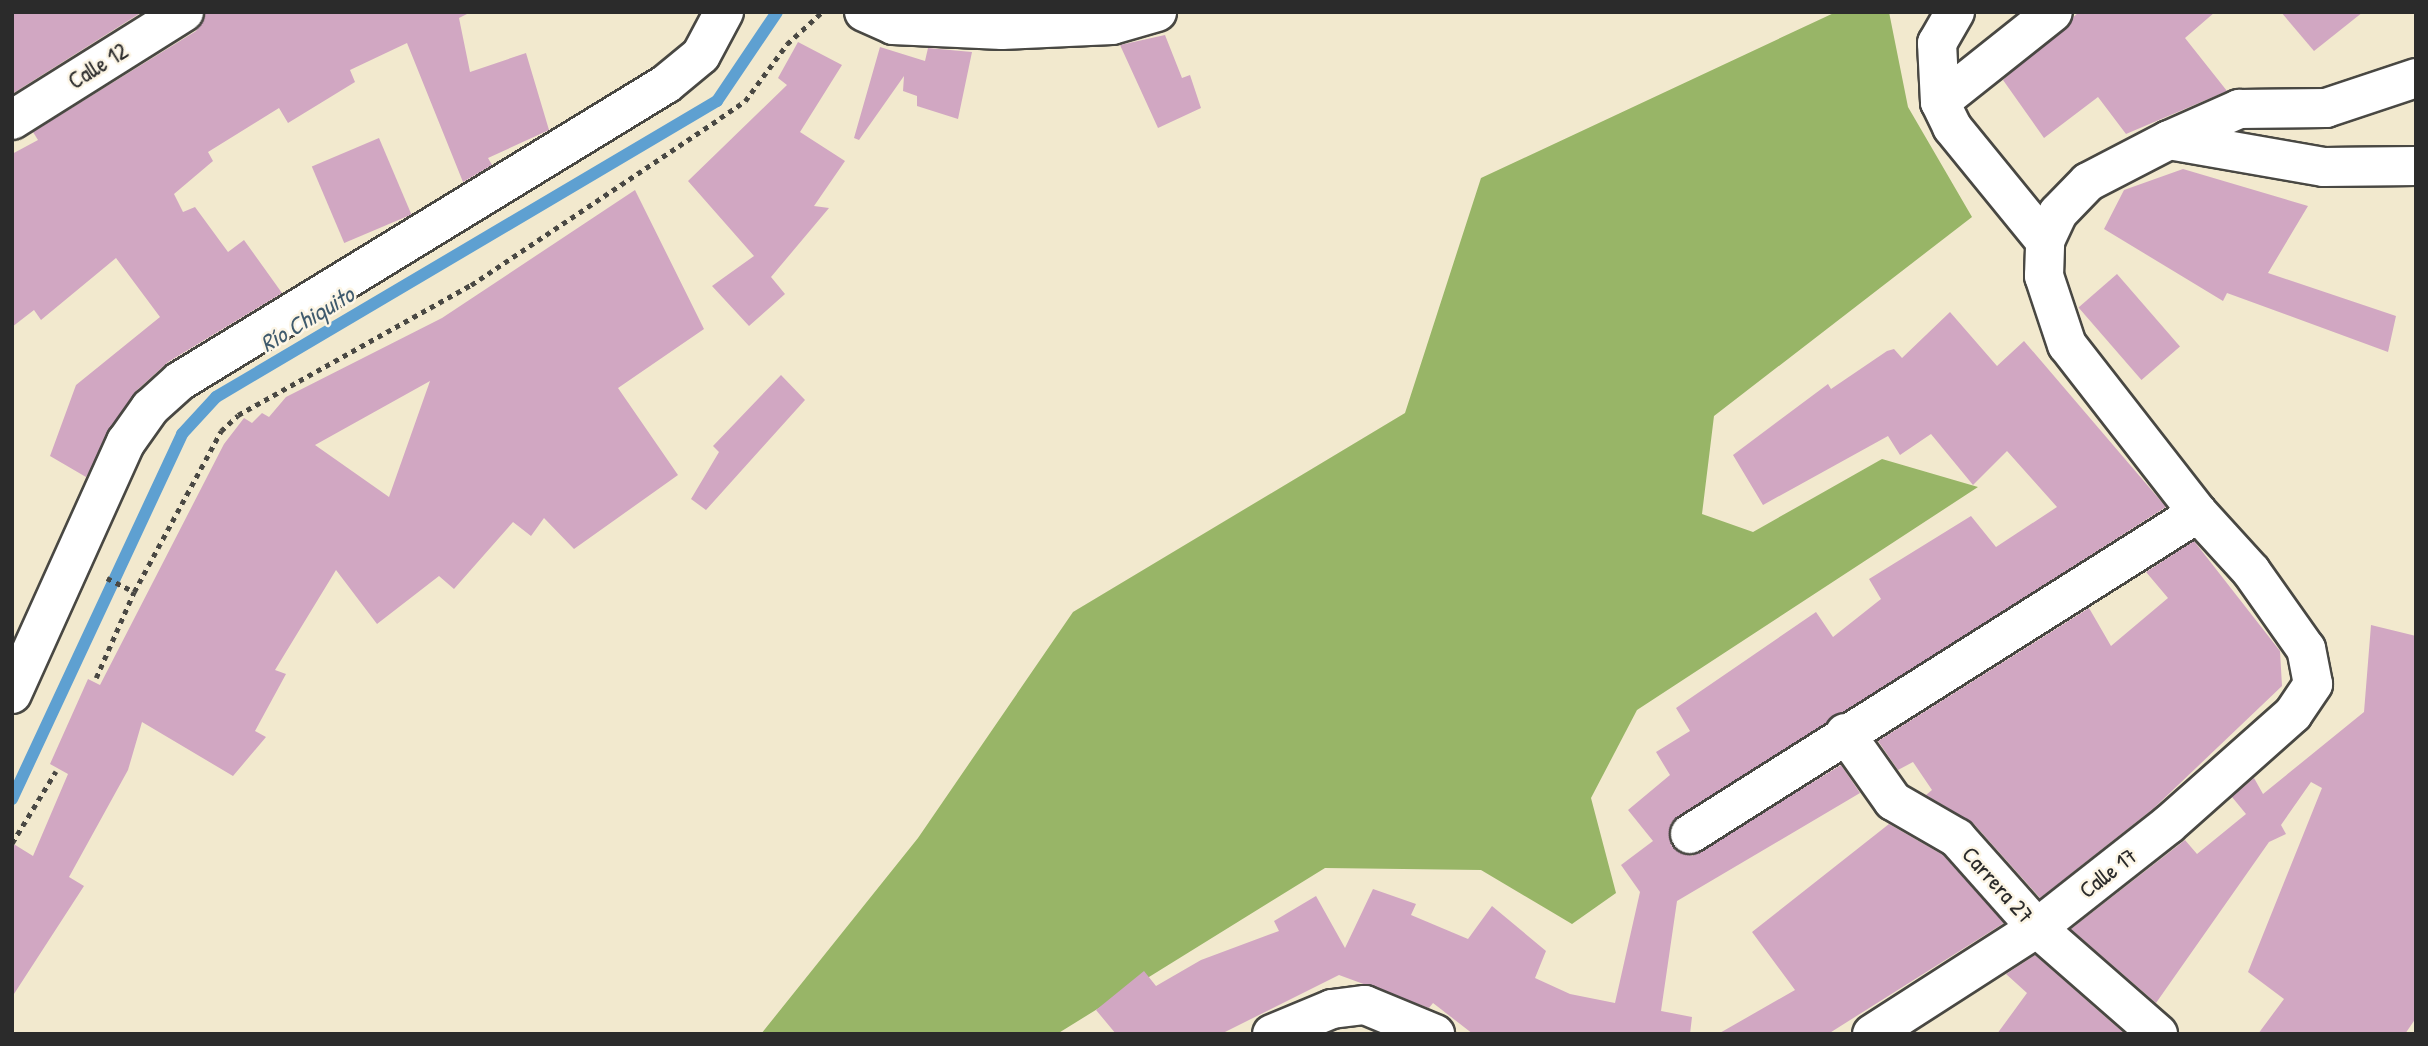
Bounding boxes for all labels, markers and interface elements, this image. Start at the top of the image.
street label: Calle 12 [63,37,133,95]
water label: Río Chiquito [255,280,359,358]
street label: Carrera 27 [1956,841,2040,929]
street label: Calle 17 [2074,842,2142,904]

